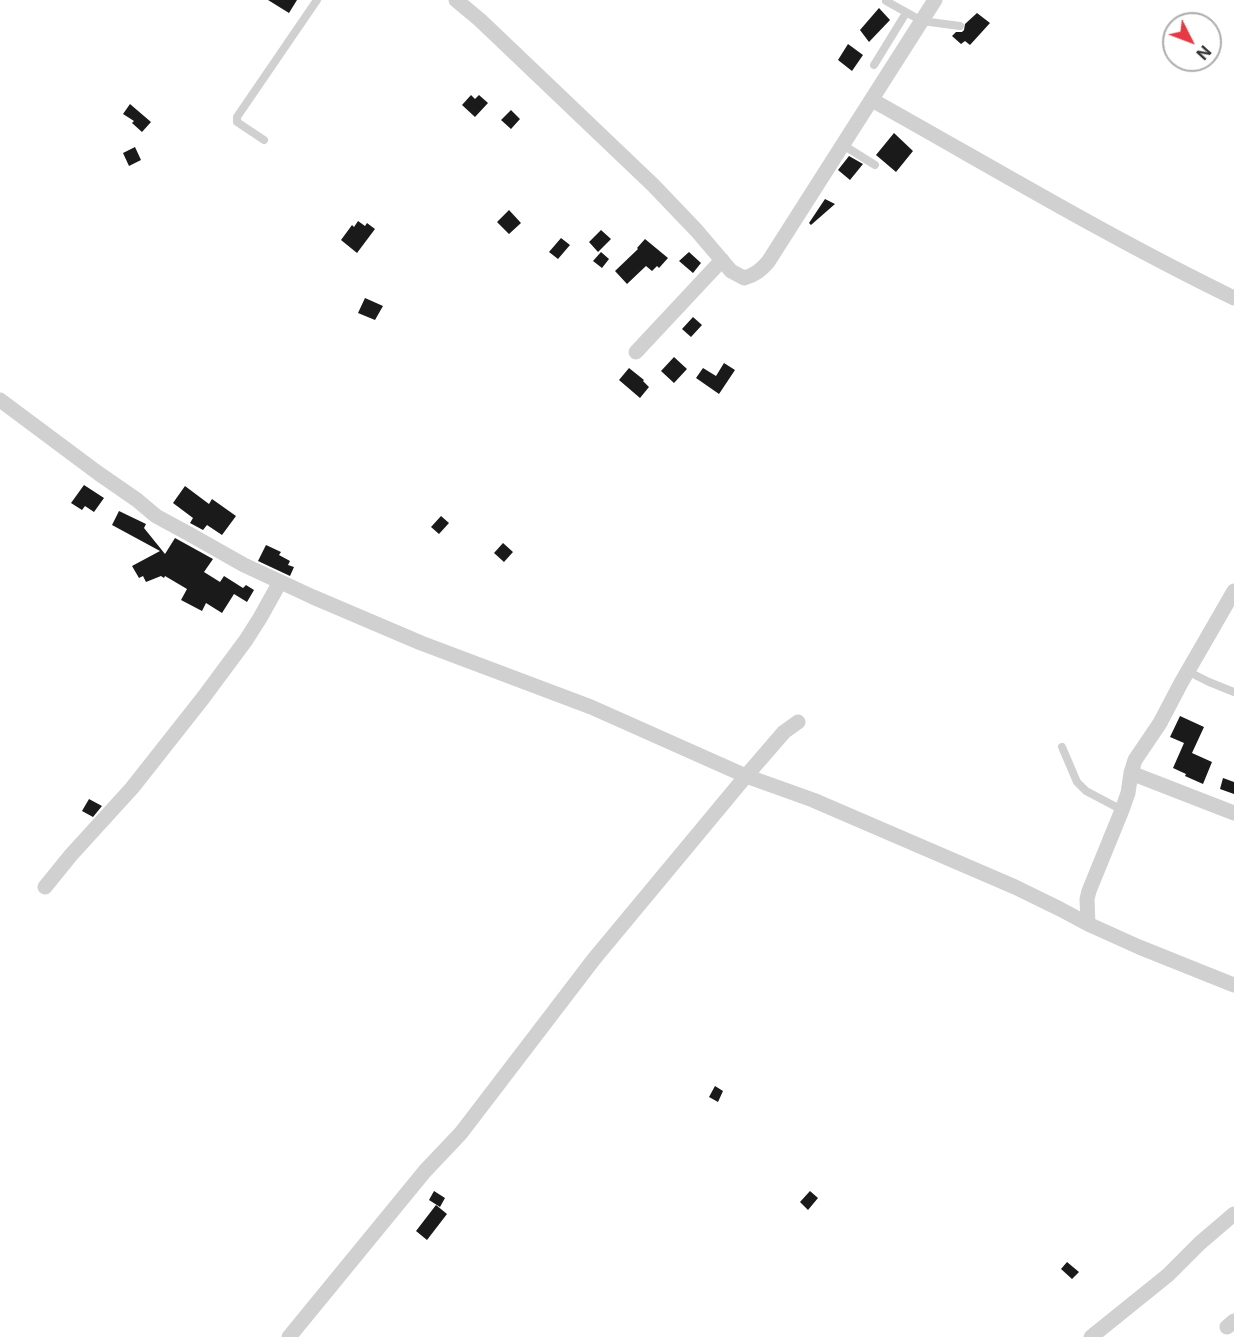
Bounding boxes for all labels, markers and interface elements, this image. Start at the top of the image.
north arrow [1162,12,1222,72]
text: N [1192,41,1215,64]

